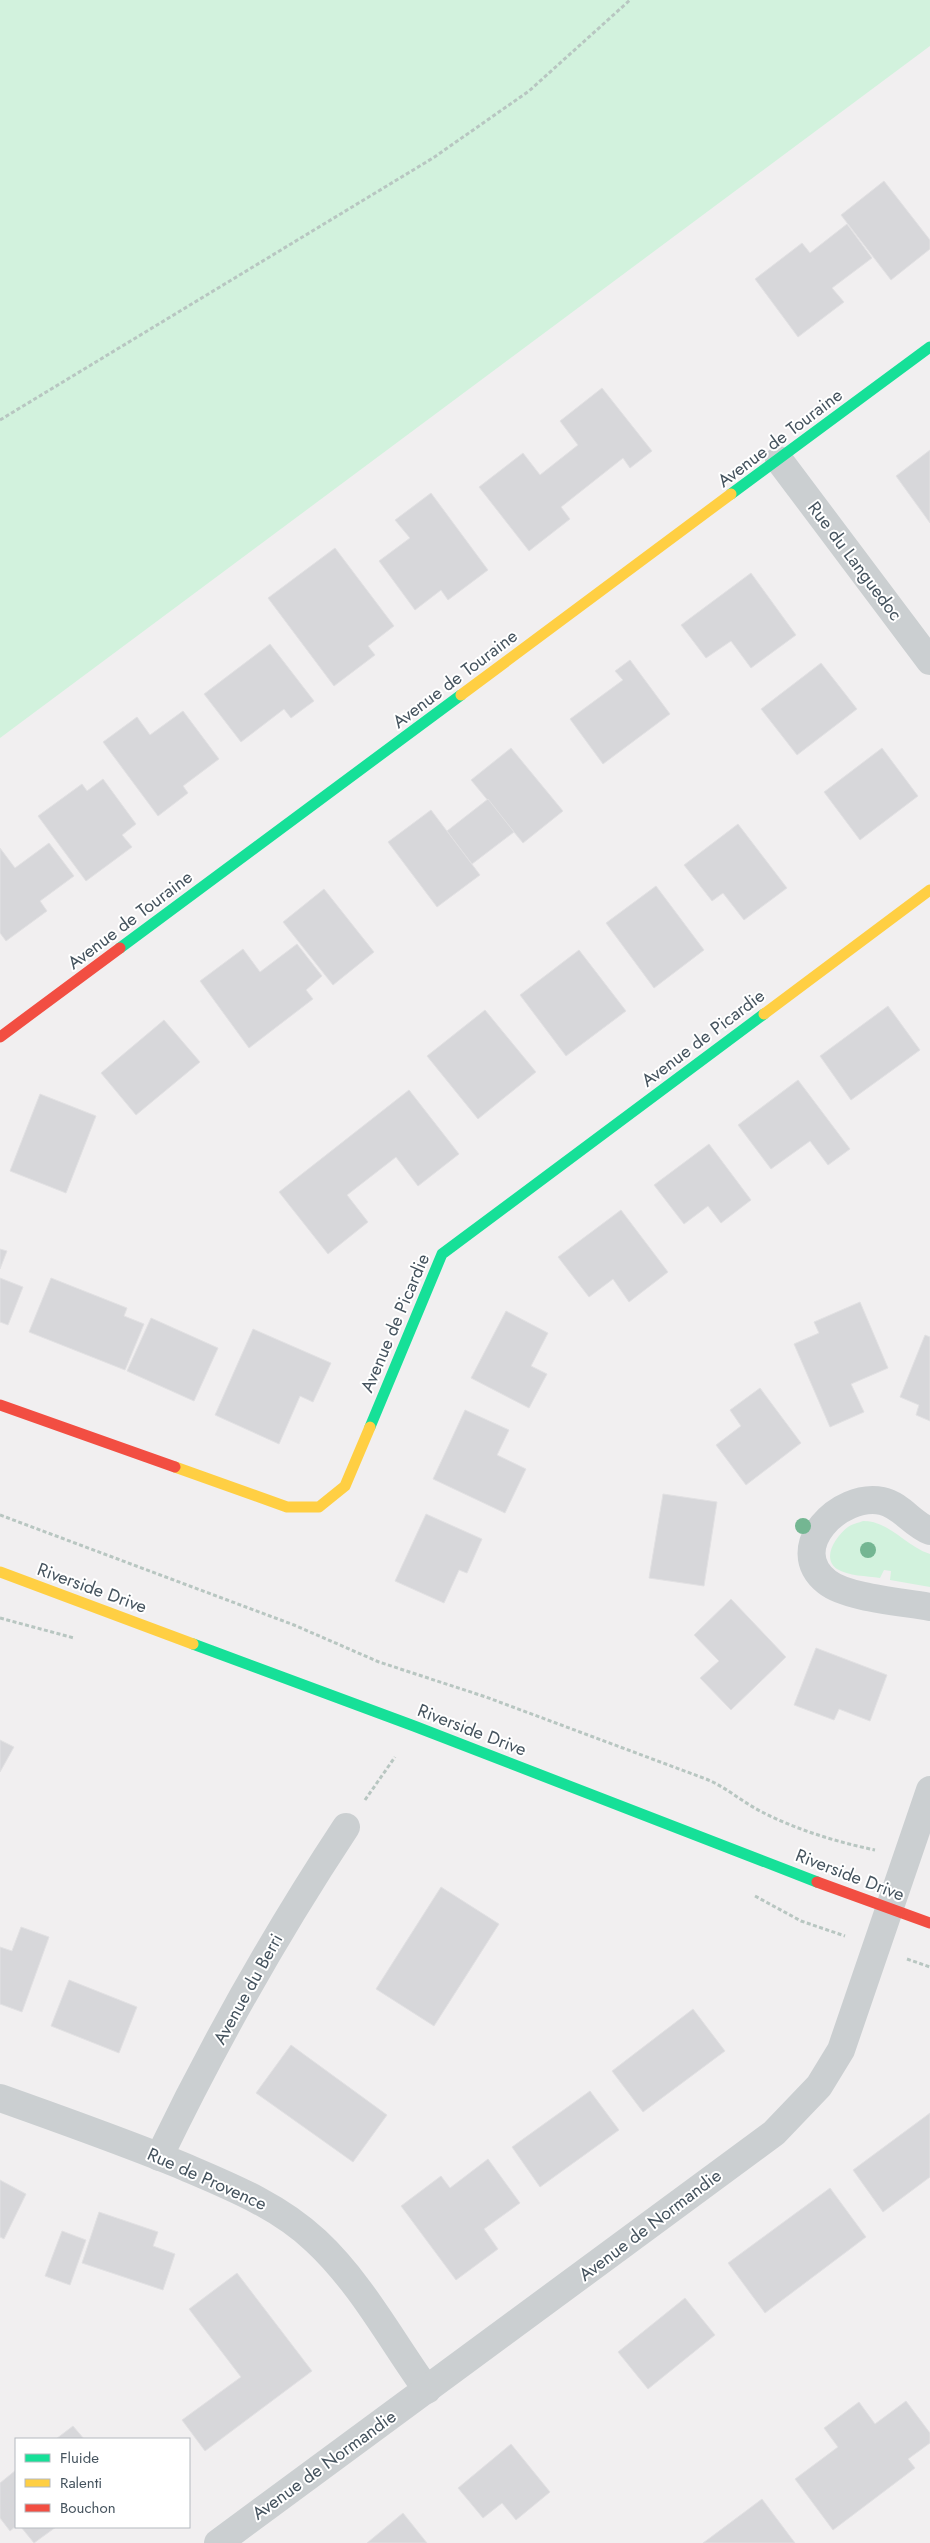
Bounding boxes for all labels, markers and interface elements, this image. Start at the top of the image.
street label: Avenue de Touraine [712,382,848,494]
street label: Rue du Languedoc [802,496,908,626]
street label: Avenue de Touraine [387,623,523,735]
street label: Avenue de Touraine [62,864,198,976]
street label: Avenue de Picardie [636,983,770,1093]
street label: Avenue de Picardie [354,1250,436,1396]
street label: Riverside Drive [34,1556,150,1620]
street label: Riverside Drive [414,1697,530,1763]
street label: Riverside Drive [792,1842,908,1908]
street label: Avenue du Berri [207,1929,289,2049]
street label: Rue de Provence [143,2141,271,2217]
street label: Avenue de Normandie [573,2163,727,2287]
street label: Avenue de Normandie [246,2404,402,2526]
legend [15,2438,190,2528]
text: Fluide [60,2447,99,2469]
text: Ralenti [60,2472,102,2494]
text: Bouchon [60,2497,116,2519]

